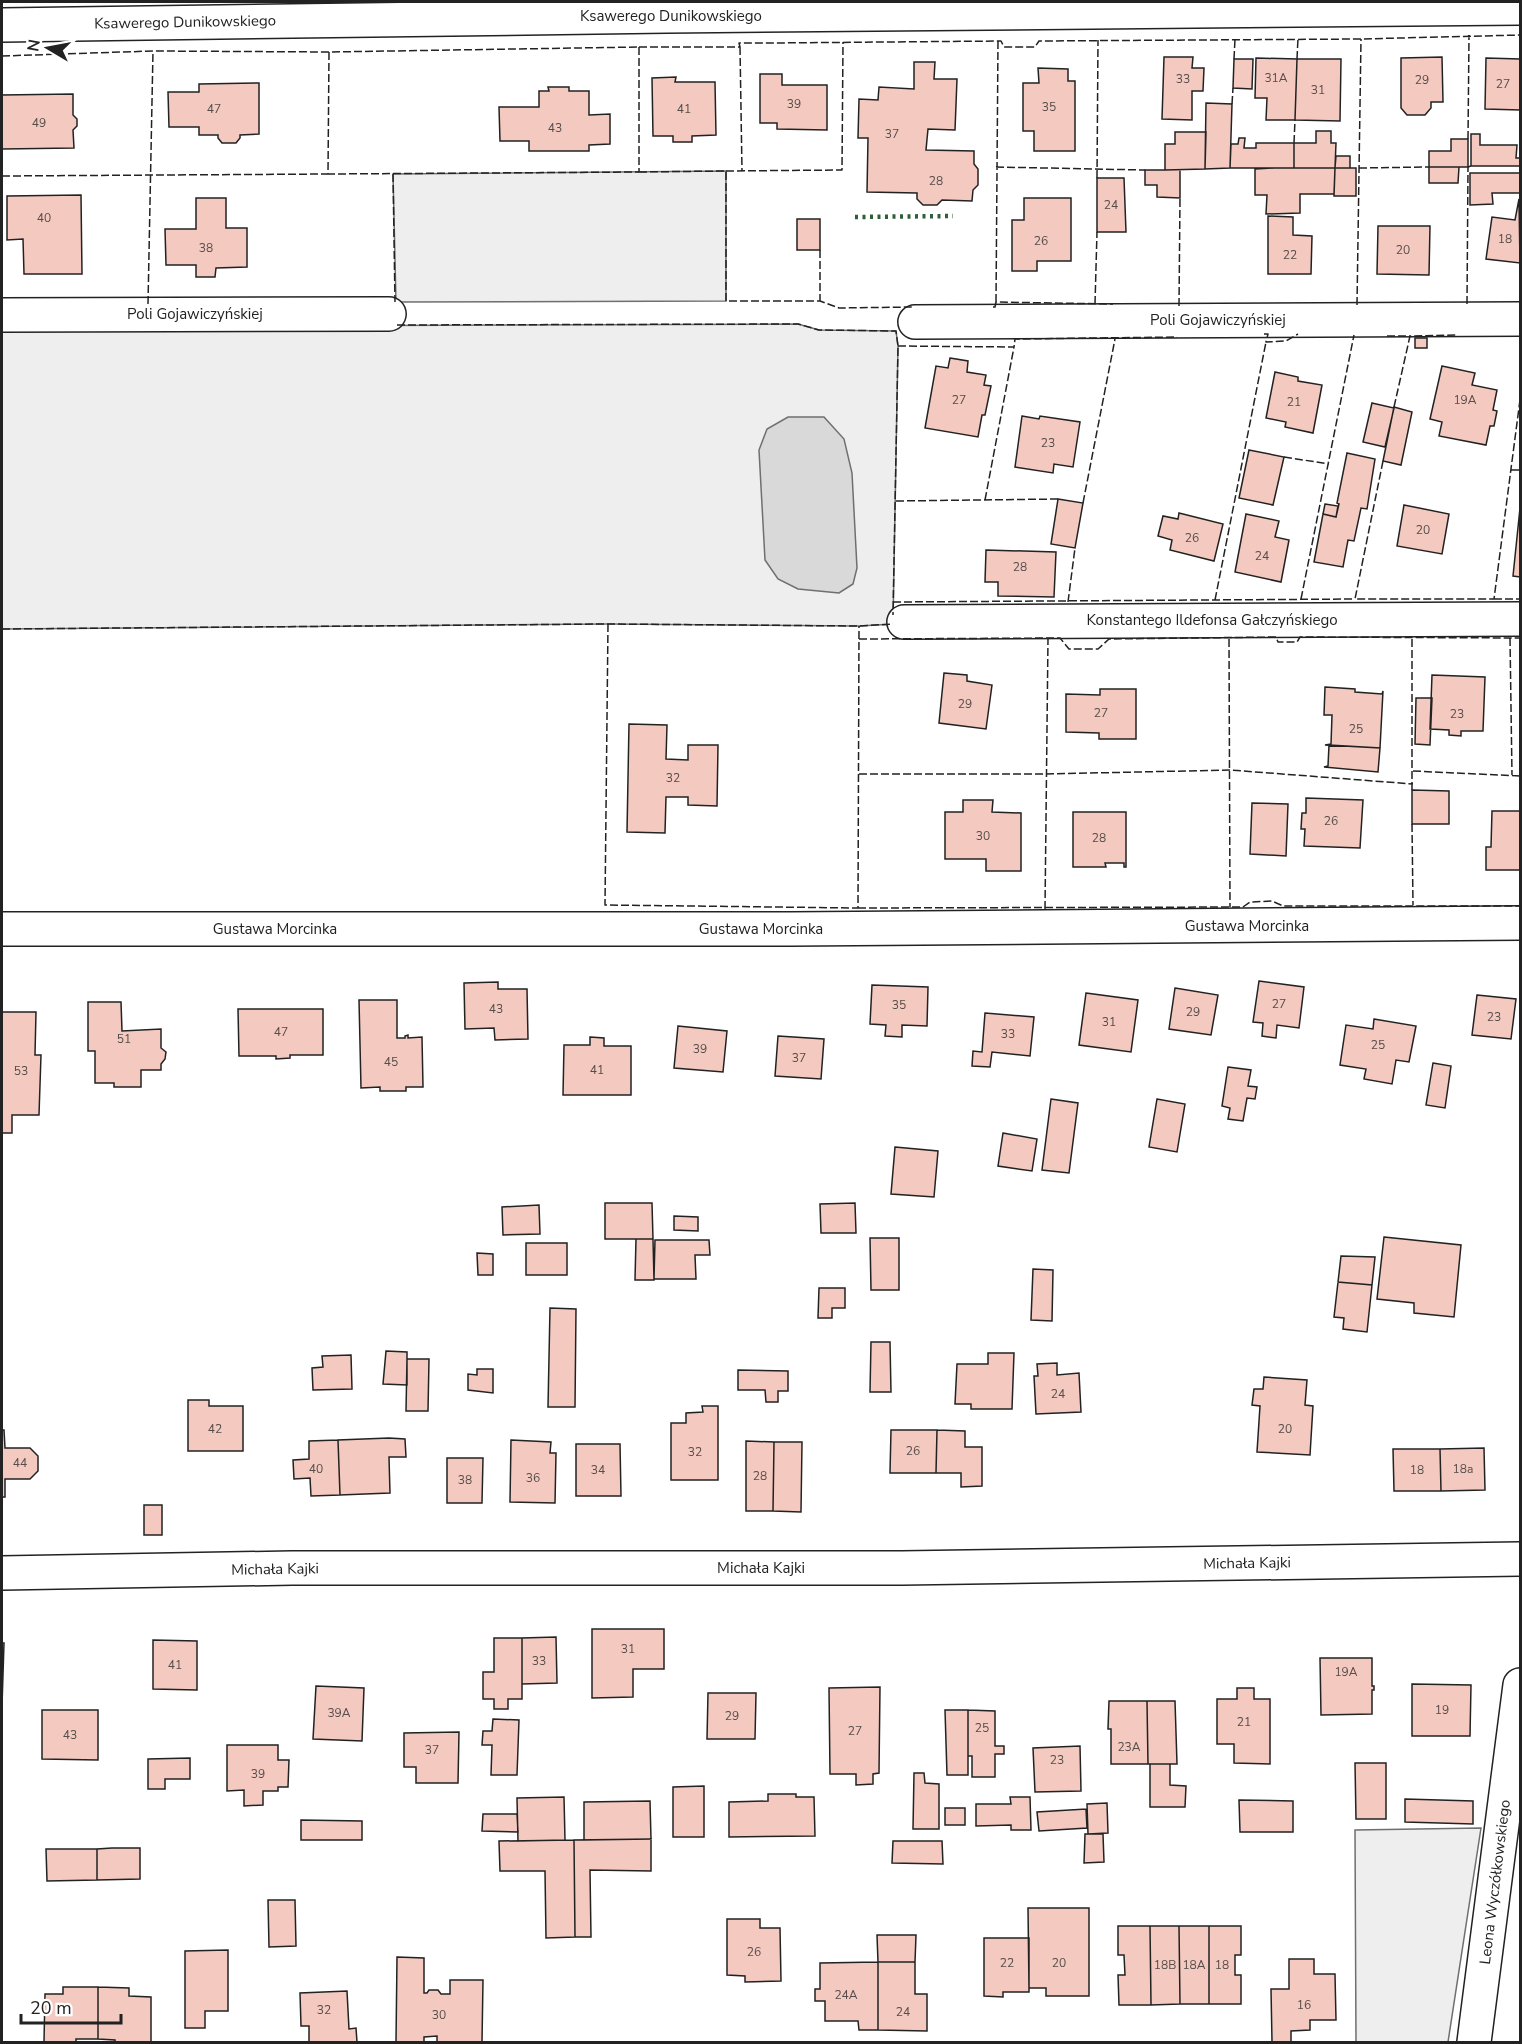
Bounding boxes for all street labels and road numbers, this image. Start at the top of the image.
street label: Ksawerego Dunikowskiego [580,6,762,26]
street label: Ksawerego Dunikowskiego [94,10,276,34]
street label: Poli Gojawiczyńskiej [127,304,263,324]
street label: Poli Gojawiczyńskiej [1150,310,1286,330]
street label: Konstantego Ildefonsa Gałczyńskiego [1086,610,1338,630]
street label: Gustawa Morcinka [1185,916,1309,936]
street label: Gustawa Morcinka [213,919,337,939]
street label: Gustawa Morcinka [699,919,823,939]
street label: Michała Kajki [1203,1552,1291,1574]
street label: Michała Kajki [231,1558,319,1580]
street label: Michała Kajki [717,1558,805,1578]
street label: Leona Wyczółkowskiego [1475,1798,1515,1966]

